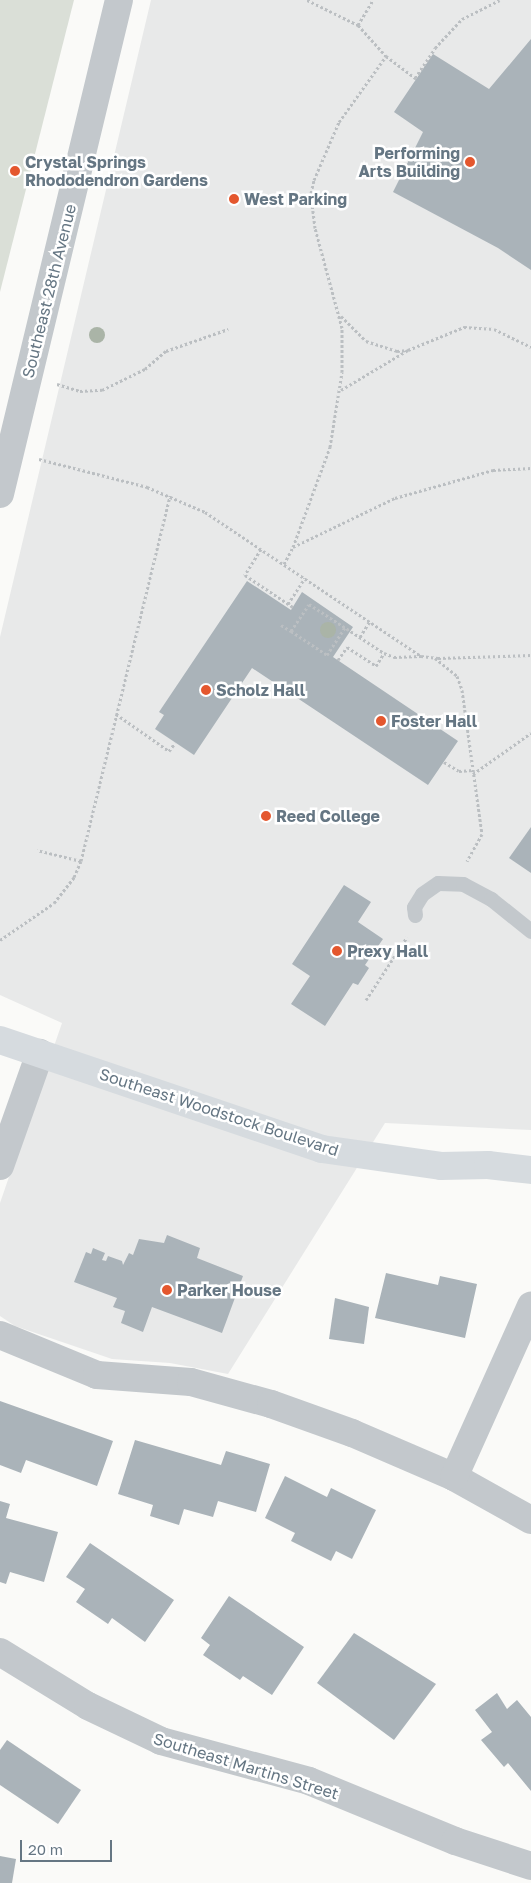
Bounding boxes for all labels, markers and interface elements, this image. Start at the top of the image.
place label: Performing Arts Building [359,143,460,181]
place label: Crystal Springs Rhododendron Gardens [25,152,208,190]
marker: Performing Arts Building [464,156,476,168]
marker: Crystal Springs Rhododendron Gardens [9,165,21,177]
place label: West Parking [244,189,347,209]
marker: West Parking [228,193,240,205]
street label: Southeast 28th Avenue [18,202,80,380]
place label: Scholz Hall [216,680,305,700]
marker: Scholz Hall [200,684,212,696]
place label: Foster Hall [391,711,477,731]
marker: Foster Hall [375,715,387,727]
place label: Reed College [276,806,380,826]
marker: Reed College [260,810,272,822]
place label: Prexy Hall [347,941,428,961]
marker: Prexy Hall [331,945,343,957]
street label: Southeast Woodstock Boulevard [97,1064,341,1160]
place label: Parker House [177,1280,281,1300]
marker: Parker House [161,1284,173,1296]
street label: Southeast Martins Street [151,1729,341,1803]
scale bar [22,1830,115,1862]
text: 20 m [28,1840,63,1858]

